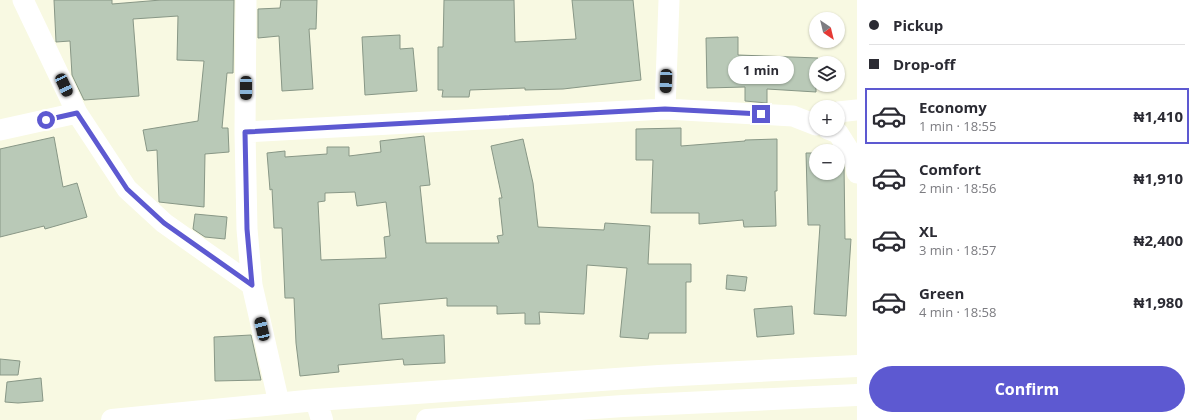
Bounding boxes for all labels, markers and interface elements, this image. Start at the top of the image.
north arrow [809,12,845,48]
map controls [809,12,845,180]
text: Pickup [893,15,943,35]
text: Drop-off [893,54,955,74]
callout: 1 min [728,56,794,84]
button: layers [809,56,845,92]
text: 1 min [743,61,779,79]
car [660,69,672,93]
car [53,72,75,98]
car [240,76,252,100]
text: Economy [919,97,987,117]
icon: car [871,98,907,134]
button: + [809,100,845,136]
route end [752,105,770,123]
text: ₦1,410 [1134,106,1183,126]
route start [37,111,55,129]
text: 1 min · 18:55 [919,117,996,135]
button: − [809,144,845,180]
text: Comfort [919,159,981,179]
icon: car [871,160,907,196]
text: ₦1,910 [1134,168,1183,188]
text: 2 min · 18:56 [919,179,996,197]
text: XL [919,221,937,241]
icon: car [871,222,907,258]
text: ₦2,400 [1134,230,1183,250]
text: 3 min · 18:57 [919,241,996,259]
text: Green [919,283,964,303]
icon: car [871,284,907,320]
text: ₦1,980 [1134,292,1183,312]
text: 4 min · 18:58 [919,303,996,321]
car [253,316,271,342]
button: Confirm [869,366,1185,412]

